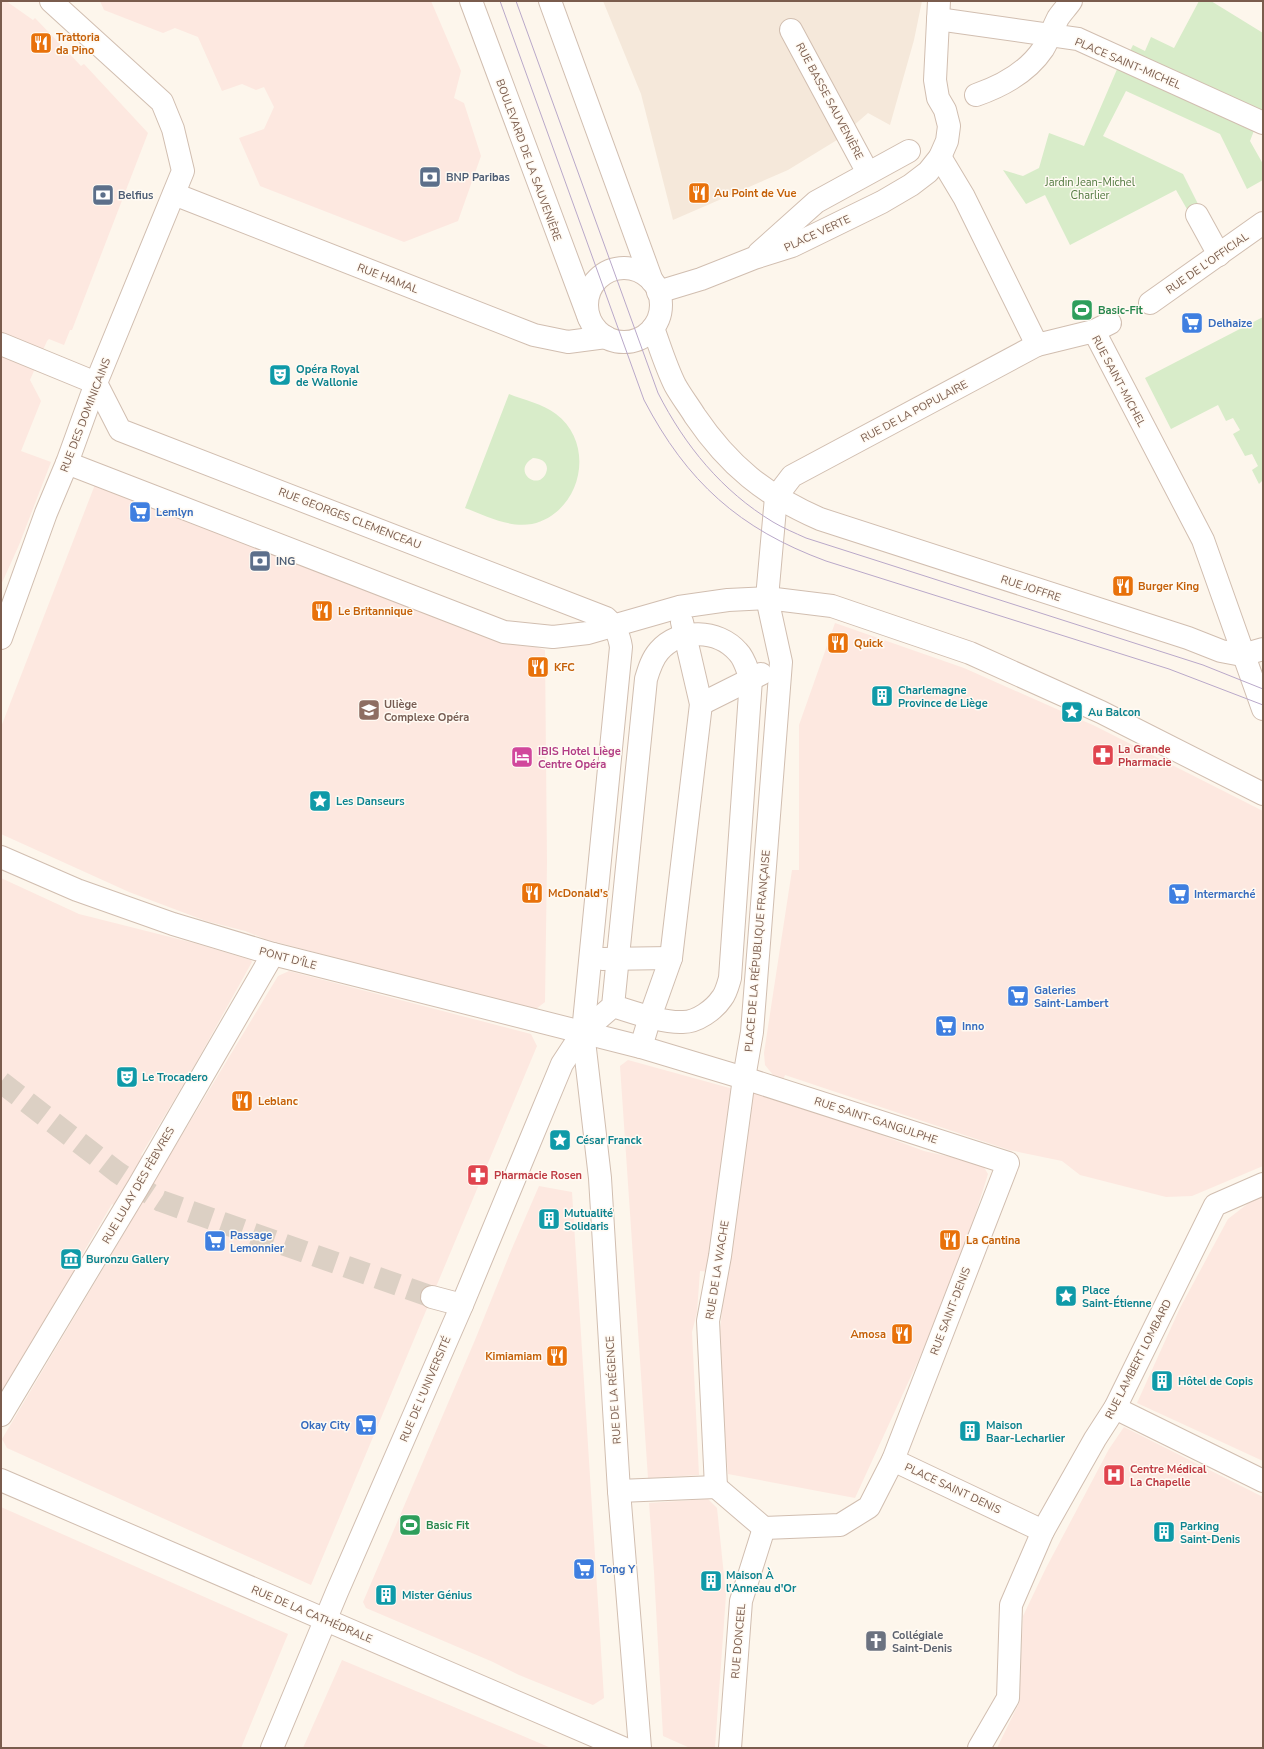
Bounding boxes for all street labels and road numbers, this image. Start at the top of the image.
street label: PLACE SAINT-MICHEL [1072,34,1183,93]
street label: RUE BASSE SAUVENIÈRE [792,40,868,162]
street label: BOULEVARD DE LA SAUVENIÈRE [492,77,566,243]
street label: PLACE VERTE [782,212,853,255]
street label: RUE DE L'OFFICIAL [1163,229,1252,298]
street label: RUE HAMAL [355,260,421,297]
street label: RUE SAINT-MICHEL [1088,333,1149,430]
street label: RUE DES DOMINICAINS [57,356,114,475]
street label: RUE DE LA POPULAIRE [858,377,970,446]
street label: RUE GEORGES CLEMENCEAU [276,484,423,553]
street label: RUE JOFFRE [999,572,1063,605]
street label: PLACE DE LA RÉPUBLIQUE FRANÇAISE [740,849,774,1053]
street label: PONT D'ÎLE [258,943,318,973]
street label: RUE SAINT-GANGULPHE [812,1093,939,1148]
street label: RUE LULAY DES FÈBVRES [98,1123,178,1246]
street label: RUE DE LA WACHE [702,1219,733,1321]
street label: RUE SAINT-DENIS [927,1265,974,1357]
street label: RUE LAMBERT LOMBARD [1102,1297,1175,1422]
street label: RUE DE L'UNIVERSITÉ [395,1334,455,1444]
street label: RUE DE LA RÉGENCE [601,1335,625,1445]
street label: PLACE SAINT DENIS [902,1460,1004,1517]
street label: RUE DE LA CATHÉDRALE [249,1581,375,1647]
street label: RUE DONCEEL [728,1603,749,1679]

